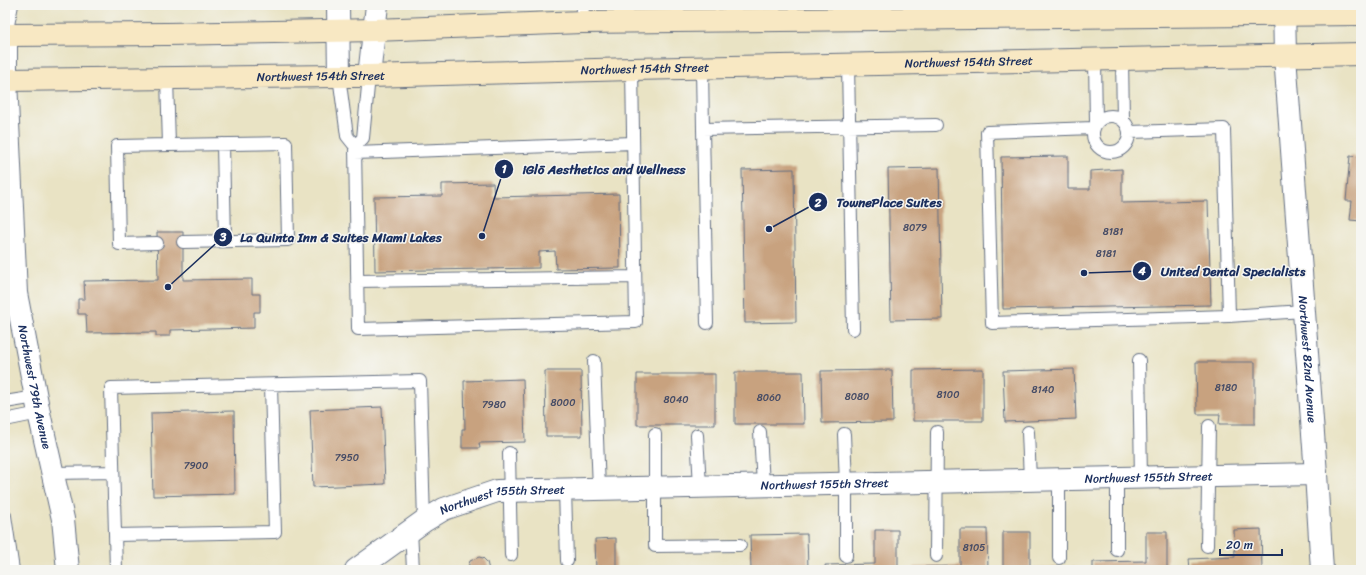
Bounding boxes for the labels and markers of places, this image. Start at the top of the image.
callout: iGlō Aesthetics and Wellness [494,157,694,182]
callout: TownePlace Suites [808,190,950,215]
callout: La Quinta Inn & Suites Miami Lakes [213,225,450,250]
callout: United Dental Specialists [1132,259,1313,284]

